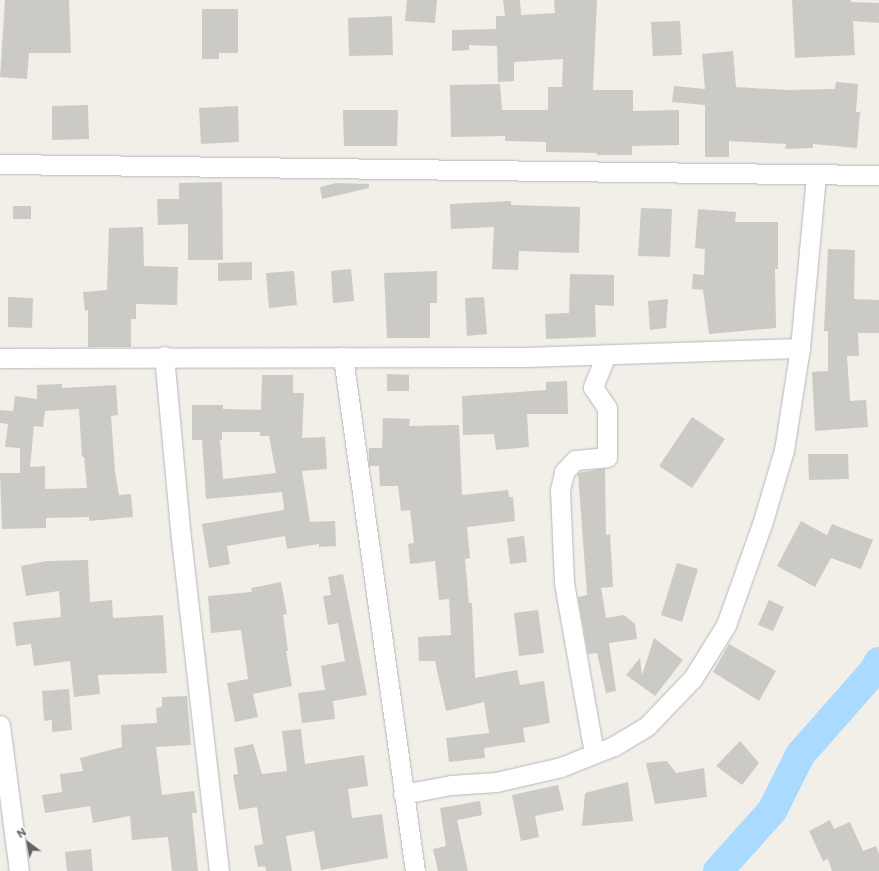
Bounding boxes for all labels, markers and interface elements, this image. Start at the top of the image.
north arrow [8,823,48,863]
text: N [14,825,28,840]

